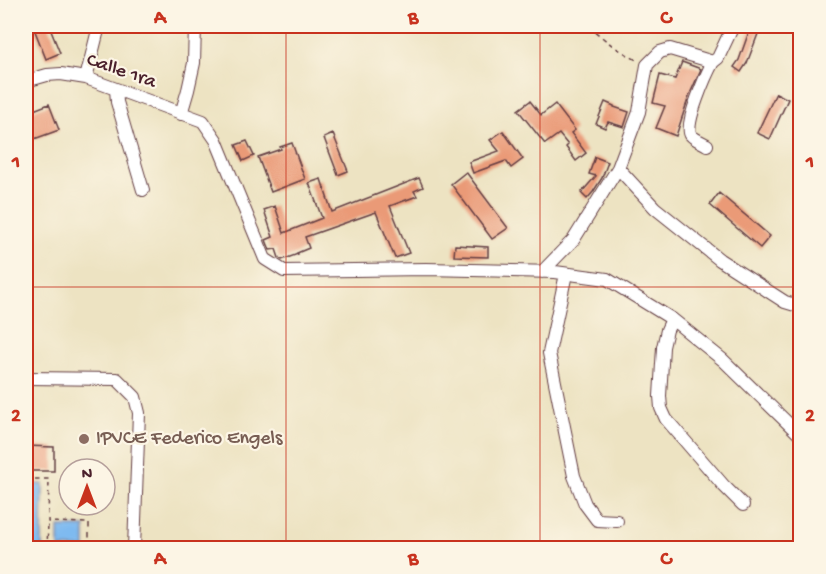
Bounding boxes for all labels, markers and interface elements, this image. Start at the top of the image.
text: A [153,8,168,31]
text: B [407,8,419,31]
text: C [660,8,674,31]
street label: Calle 1ra [83,49,160,95]
text: 1 [11,152,20,175]
text: 1 [805,152,814,175]
text: 2 [11,406,21,429]
text: 2 [805,406,815,429]
place label: IPVCE Federico Engels [96,428,283,451]
marker: IPVCE Federico Engels [77,432,91,446]
north arrow [57,457,117,517]
text: N [82,466,93,485]
text: A [153,549,168,572]
text: B [407,549,419,572]
text: C [660,549,674,572]

